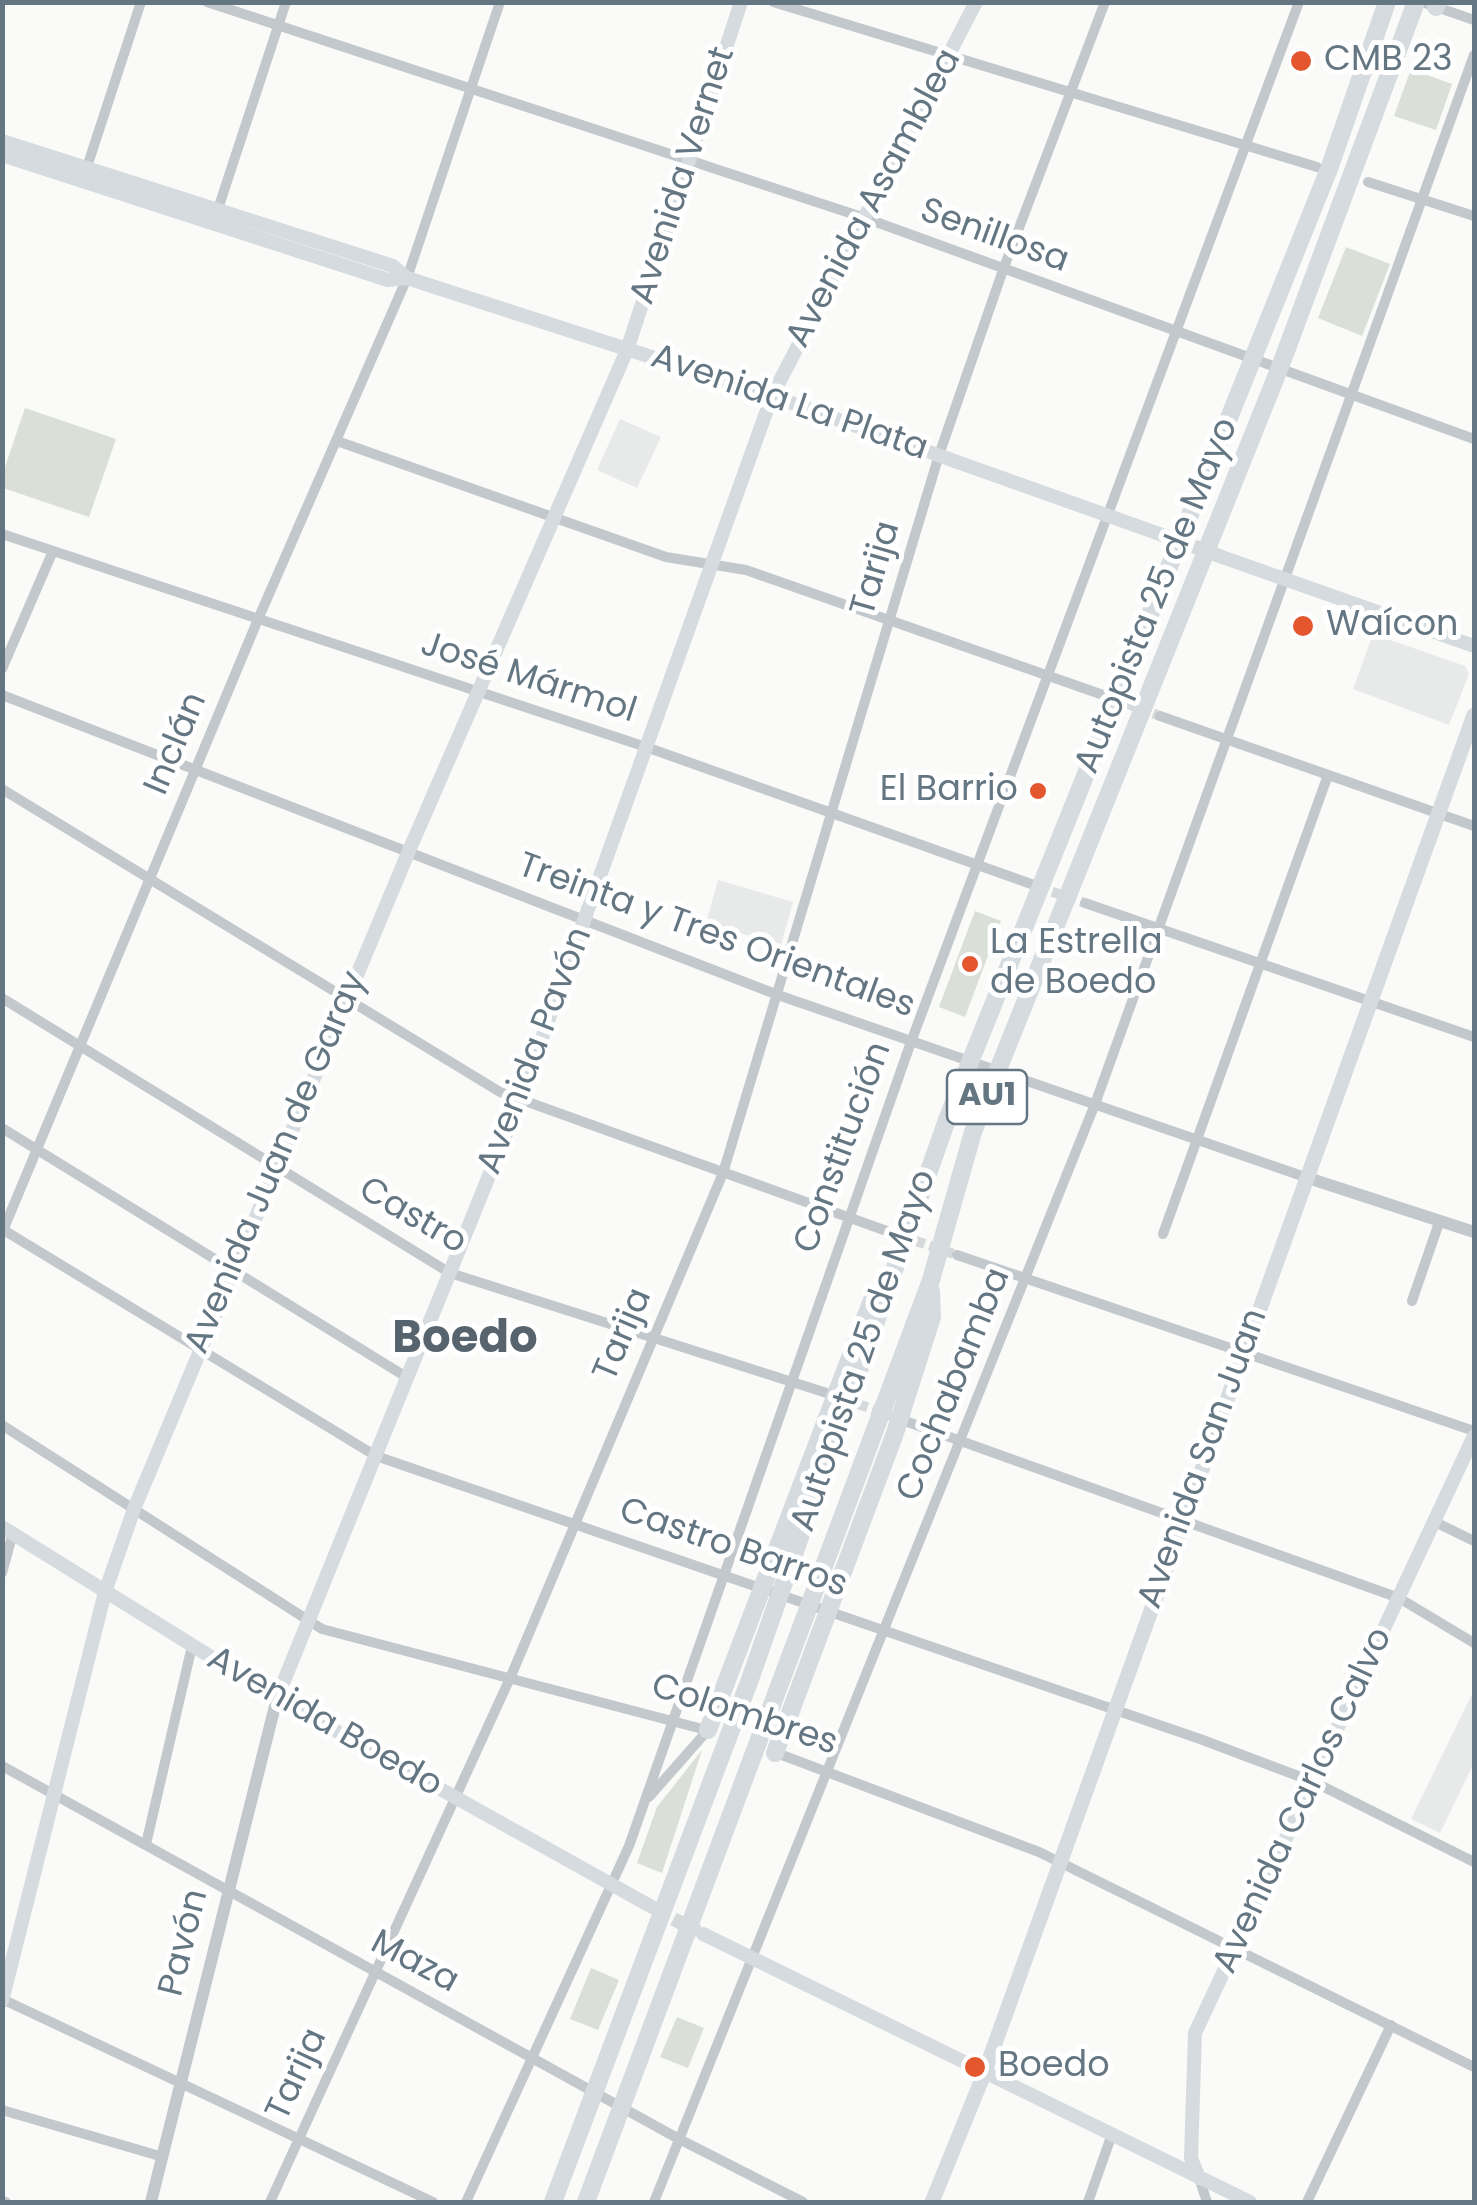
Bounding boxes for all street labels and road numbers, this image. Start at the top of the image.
street label: Avenida Vernet [623,42,745,310]
street label: Avenida Asamblea [779,43,971,355]
street label: Senillosa [914,191,1074,283]
street label: Avenida La Plata [645,337,933,471]
street label: Autopista 25 de Mayo [1067,412,1249,780]
street label: Tarija [844,517,910,621]
street label: José Mármol [415,624,641,734]
street label: Inclán [137,687,217,801]
street label: Treinta y Tres Orientales [512,846,920,1028]
street label: Avenida Pavón [470,922,602,1180]
street label: Avenida Juan de Garay [177,966,377,1360]
street label: Constitución [786,1037,902,1259]
road number: AU1 [947,1070,1027,1124]
street label: Autopista 25 de Mayo [783,1165,947,1537]
street label: Castro [351,1170,473,1264]
street label: Cochabamba [889,1262,1021,1508]
street label: Tarija [586,1282,662,1388]
street label: Avenida San Juan [1130,1304,1278,1614]
street label: Castro Barros [613,1490,853,1608]
street label: Avenida Carlos Calvo [1205,1622,1403,1980]
street label: Avenida Boedo [199,1639,449,1807]
street label: Colombres [646,1666,842,1766]
street label: Pavón [152,1885,218,2001]
street label: Maza [363,1923,465,2003]
street label: Tarija [259,2022,337,2128]

